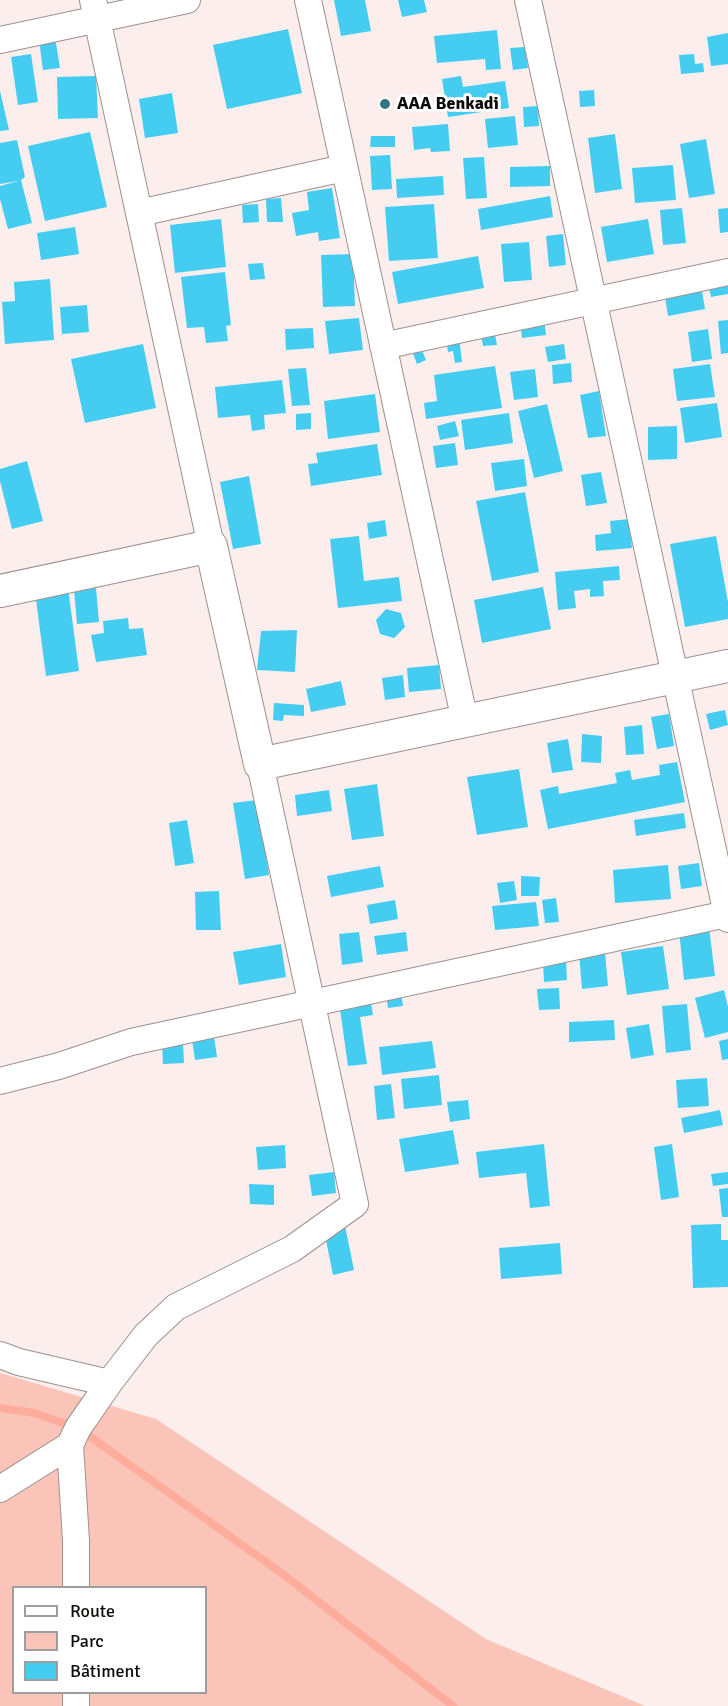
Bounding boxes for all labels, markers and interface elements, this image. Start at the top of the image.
place label: AAA Benkadi [397,93,499,115]
marker: AAA Benkadi [378,97,392,111]
legend [12,1586,207,1694]
text: Route [70,1600,115,1622]
text: Parc [70,1630,104,1652]
text: Bâtiment [70,1660,141,1682]

